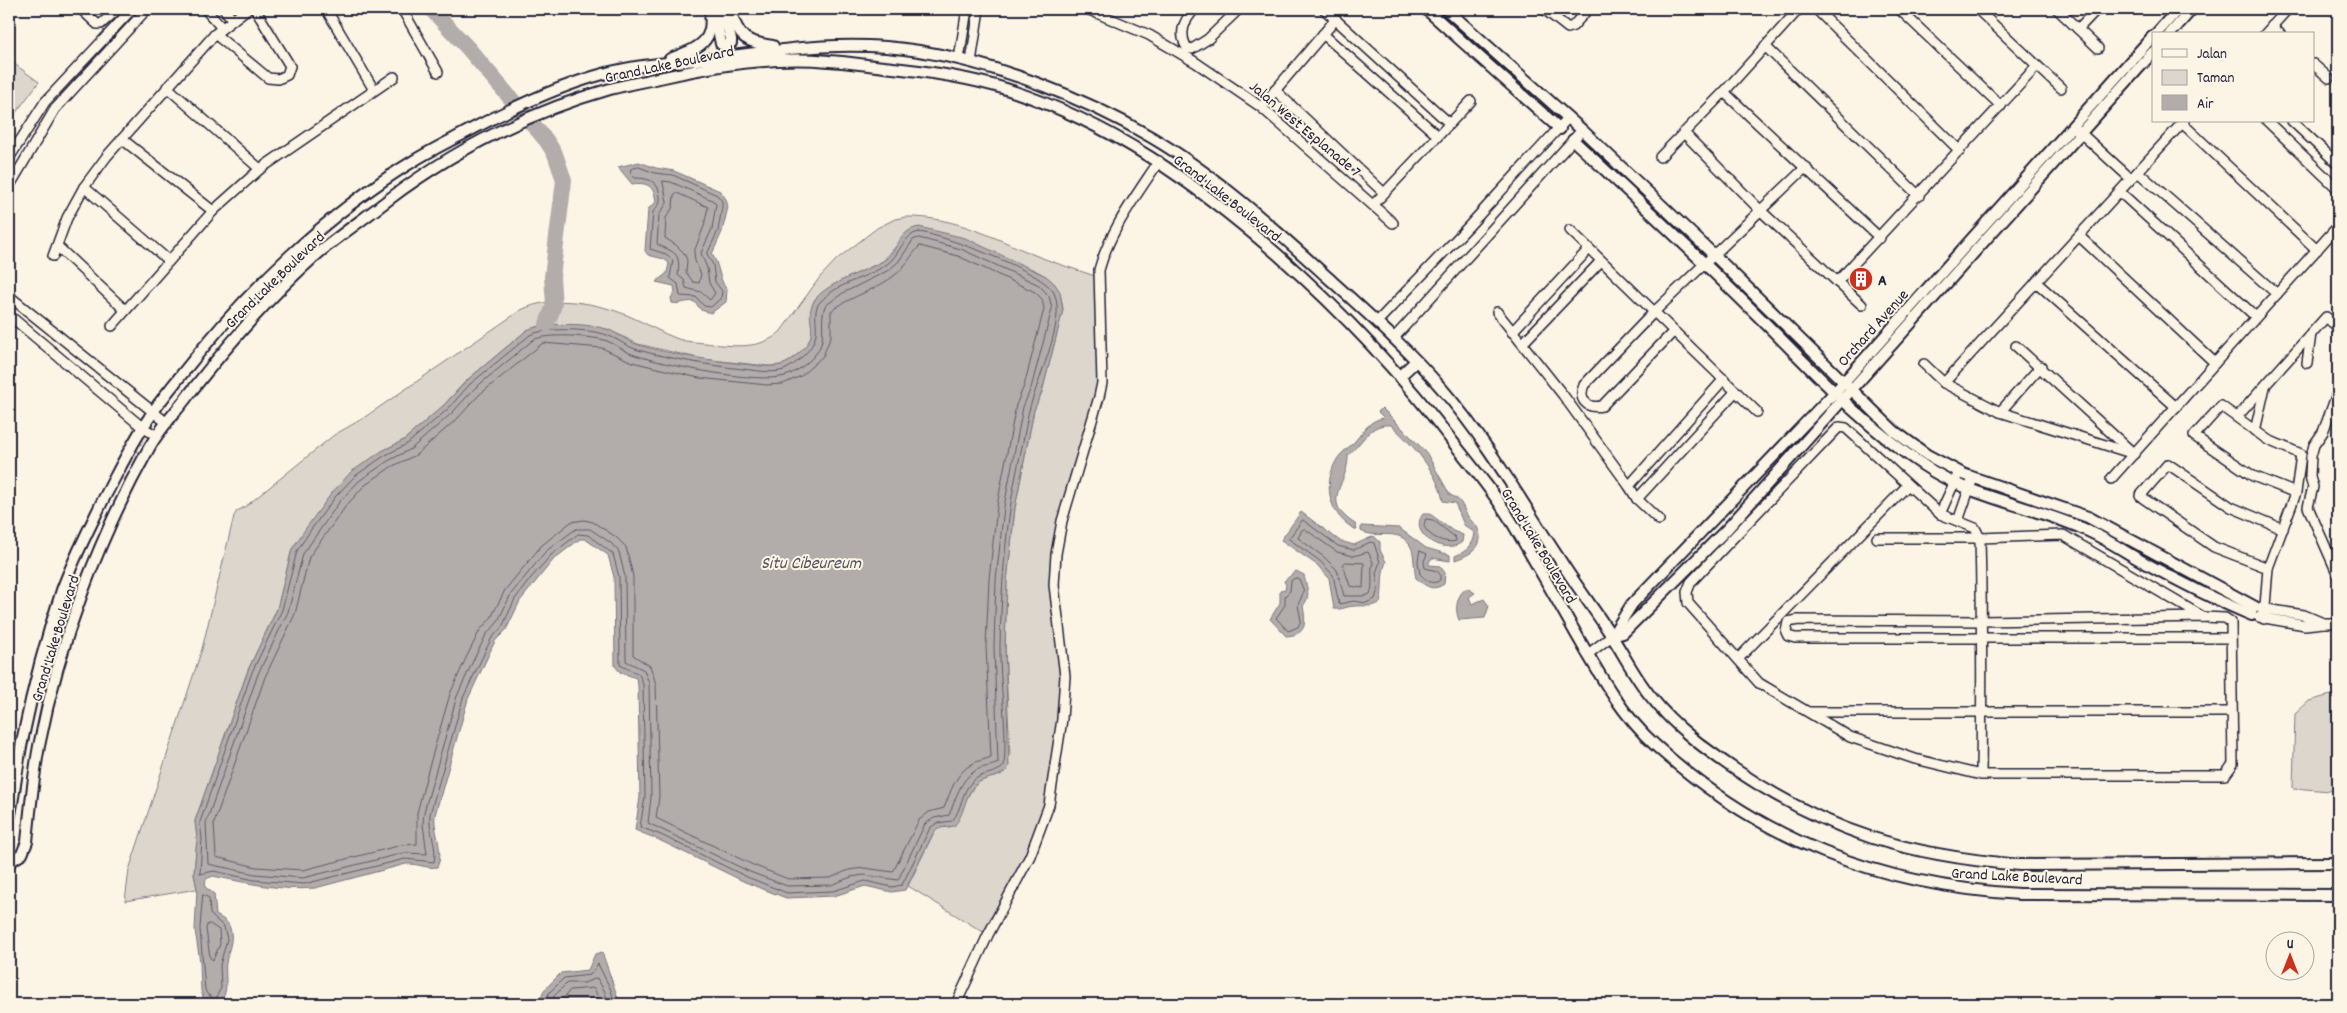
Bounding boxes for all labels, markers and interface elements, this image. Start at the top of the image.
legend [2152,32,2314,122]
street label: Grand Lake Boulevard [603,41,736,90]
text: Jalan [2197,44,2227,66]
text: Taman [2197,68,2234,90]
street label: Jalan West Esplanade 7 [1243,76,1365,184]
text: Air [2197,94,2214,116]
street label: Grand Lake Boulevard [1168,149,1285,249]
street label: Grand Lake Boulevard [220,227,331,335]
building icon: A [1848,266,1874,292]
place label: A [1878,270,1887,293]
street label: Orchard Avenue [1833,285,1915,373]
street label: Grand Lake Boulevard [1494,484,1582,609]
water label: Situ Cibeureum [761,552,862,577]
street label: Grand Lake Boulevard [26,573,87,705]
street label: Grand Lake Boulevard [1951,863,2083,892]
north arrow [2264,930,2314,980]
text: U [2287,935,2294,955]

